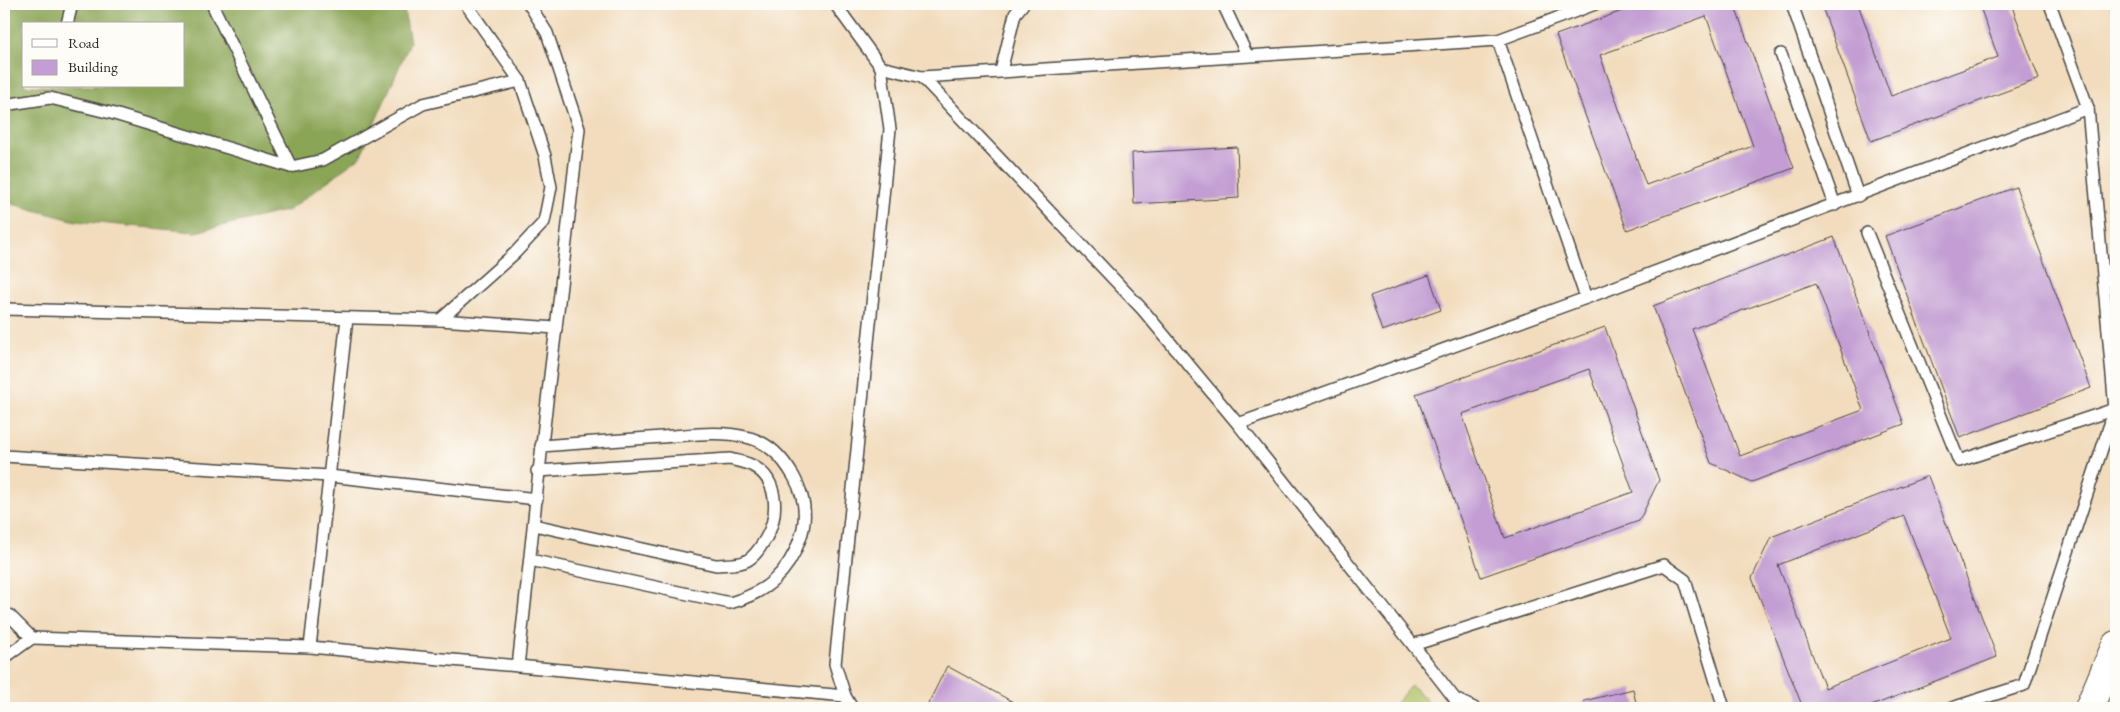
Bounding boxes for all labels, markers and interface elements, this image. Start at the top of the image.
legend [22,22,185,88]
text: Road [68,33,100,52]
text: Building [68,57,118,76]

